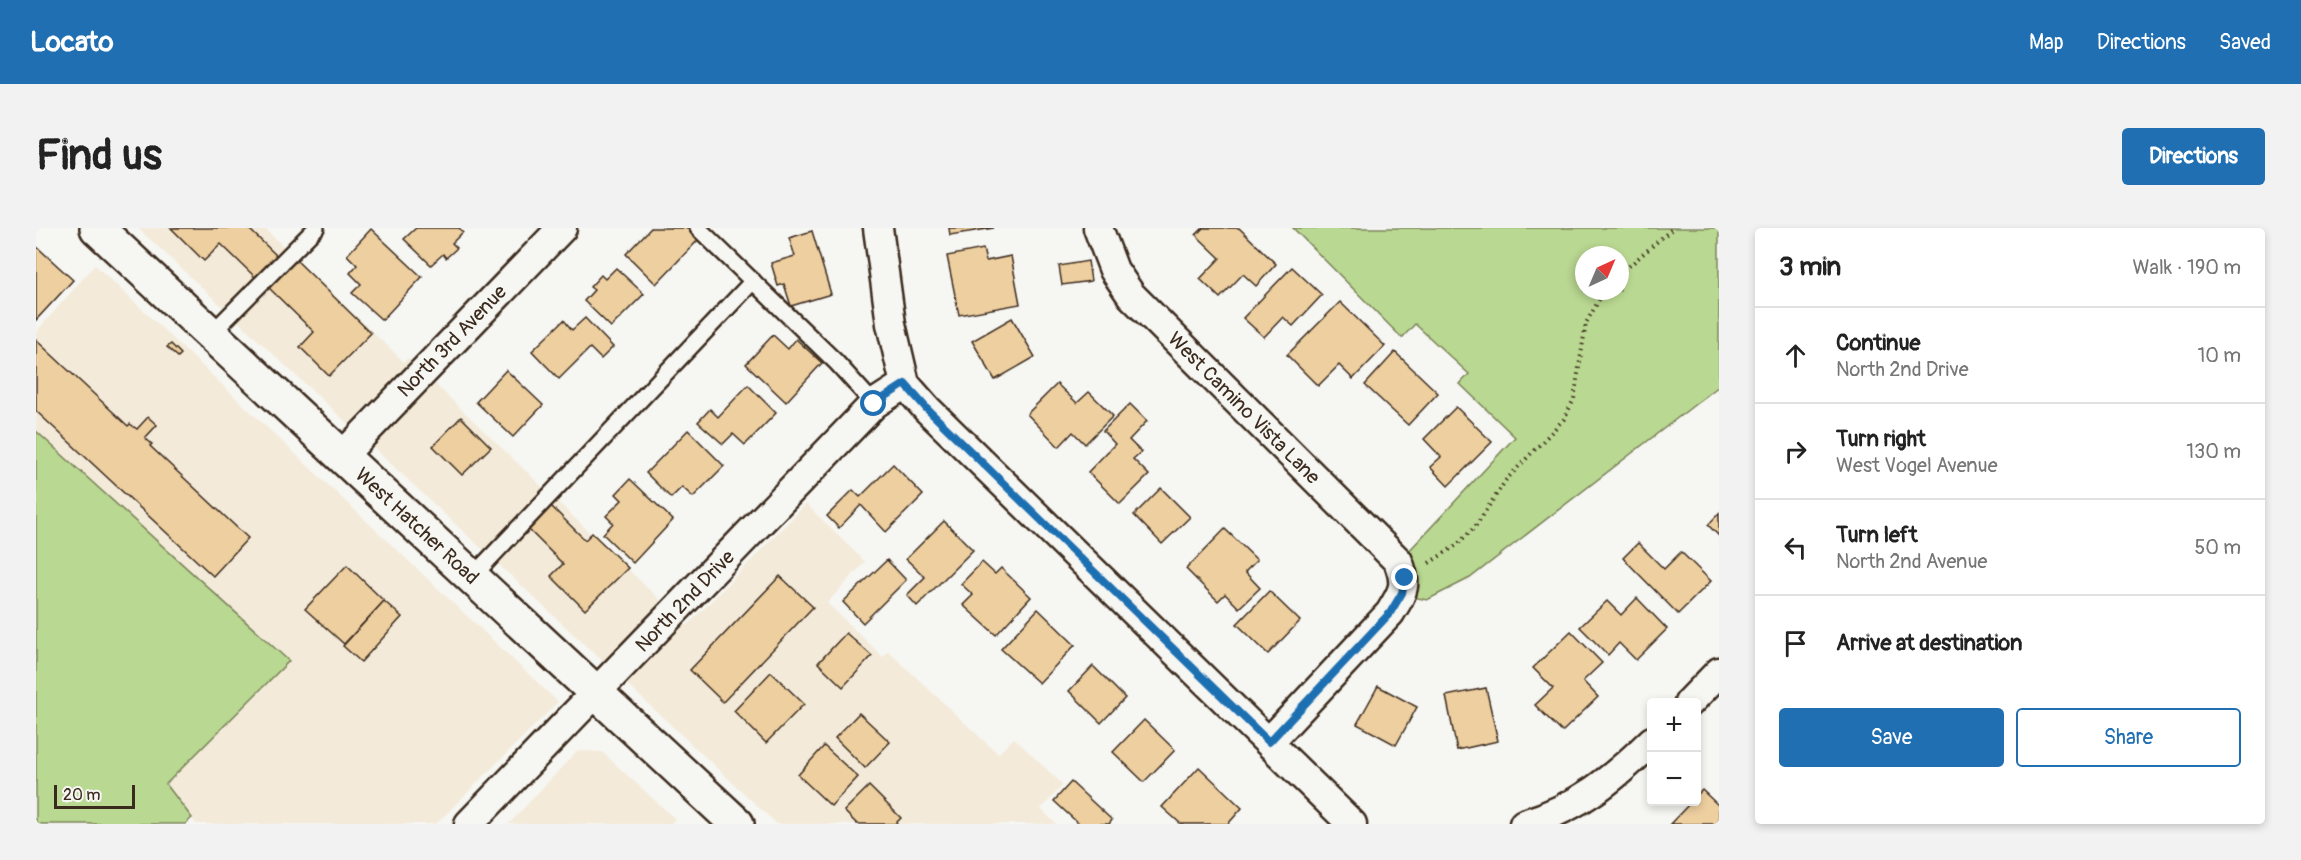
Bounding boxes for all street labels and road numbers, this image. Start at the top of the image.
street label: North 3rd Avenue [392,279,512,402]
street label: West Camino Vista Lane [1163,327,1325,489]
street label: West Hatcher Road [350,462,484,590]
street label: North 2nd Drive [630,545,740,657]

